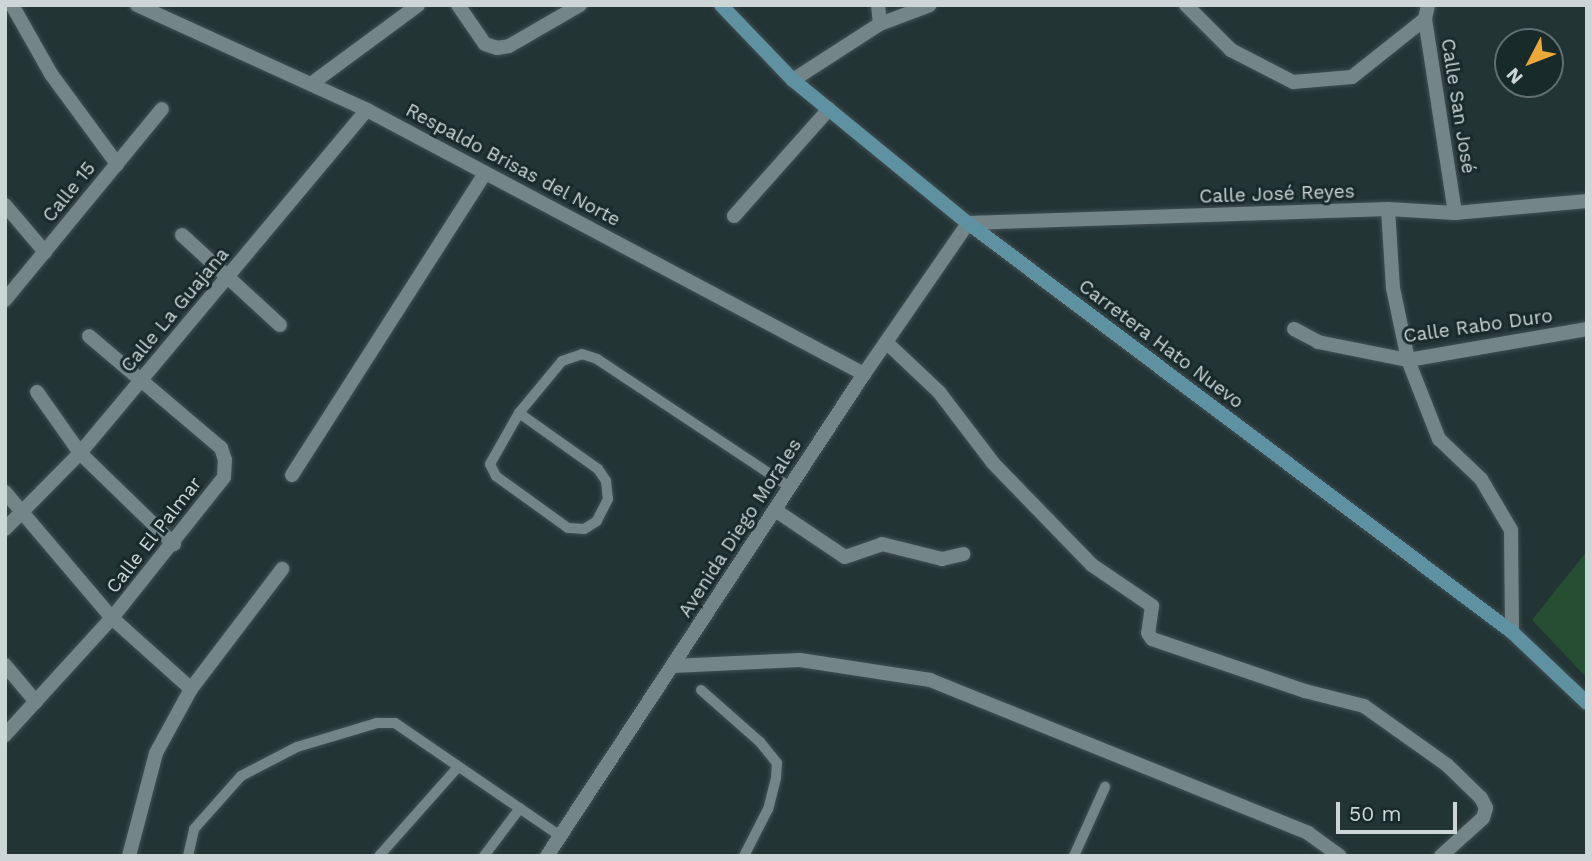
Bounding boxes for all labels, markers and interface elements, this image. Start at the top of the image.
north arrow [1494,28,1564,98]
street label: Calle San José [1436,37,1480,175]
text: N [1501,63,1528,89]
street label: Respaldo Brisas del Norte [401,98,625,232]
street label: Calle 15 [38,157,100,227]
street label: Calle José Reyes [1199,180,1355,208]
street label: Calle La Guajana [116,243,234,377]
street label: Carretera Hato Nuevo [1074,274,1248,414]
street label: Calle Rabo Duro [1402,304,1554,348]
street label: Avenida Diego Morales [674,434,806,622]
street label: Calle El Palmar [101,472,207,598]
scale bar [1340,788,1461,832]
text: 50 m [1349,801,1401,826]

